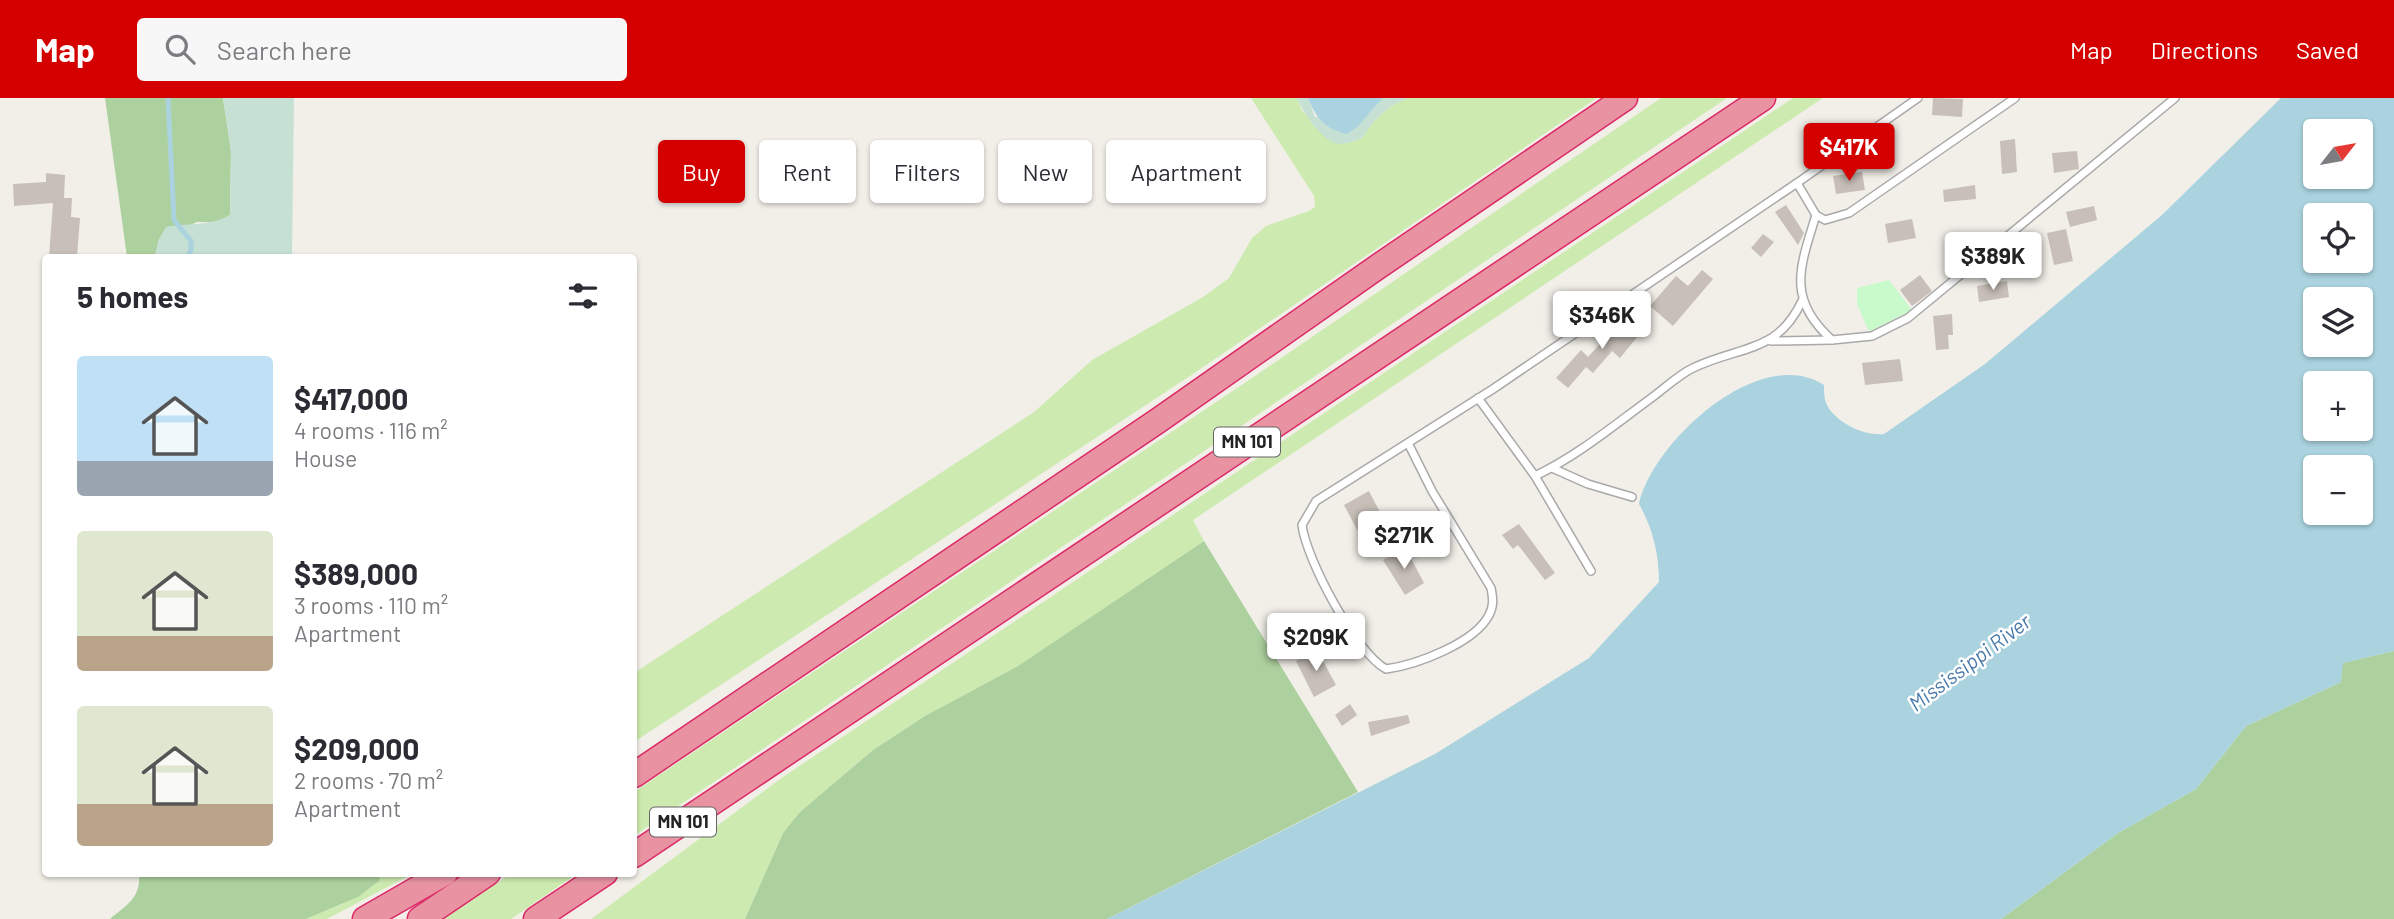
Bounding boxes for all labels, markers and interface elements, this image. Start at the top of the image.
search box [137,18,627,81]
text: Map [35,29,95,69]
icon: search [161,30,199,68]
text: Search here [217,34,352,65]
text: Map [2070,35,2113,64]
text: Directions [2151,35,2258,64]
text: Saved [2296,35,2359,64]
north arrow [2303,119,2373,189]
map controls [2303,119,2373,525]
pin: $417K [1800,123,1898,183]
text: $417K [1820,132,1878,160]
chip: Buy [658,140,745,203]
chip: Rent [759,140,856,203]
chip: Filters [870,140,984,203]
chip: New [998,140,1092,203]
chip: Apartment [1106,140,1266,203]
button: locate [2303,203,2373,273]
pin: $389K [1944,232,2042,292]
text: $389K [1961,241,2025,269]
icon: filters [564,277,602,315]
text: 5 homes [77,278,188,314]
button: layers [2303,287,2373,357]
pin: $346K [1553,292,1651,351]
text: $346K [1569,300,1635,328]
button: + [2303,371,2373,441]
text: $417,000 [294,380,408,416]
icon: home [133,384,217,468]
text: 4 rooms · 116 m² [294,416,448,444]
road number: MN 101 [1214,428,1280,456]
text: House [294,444,357,472]
button: − [2303,455,2373,525]
pin: $271K [1355,512,1453,571]
text: $271K [1374,520,1434,548]
text: $389,000 [294,555,418,591]
icon: home [133,559,217,643]
text: 3 rooms · 110 m² [294,591,448,619]
water label: Mississippi River [1903,608,2035,716]
pin: $209K [1267,614,1365,673]
text: Apartment [294,619,401,647]
text: $209K [1283,622,1349,650]
text: $209,000 [294,730,419,766]
icon: home [133,734,217,818]
text: 2 rooms · 70 m² [294,766,443,794]
text: Apartment [294,794,401,822]
road number: MN 101 [650,808,716,836]

